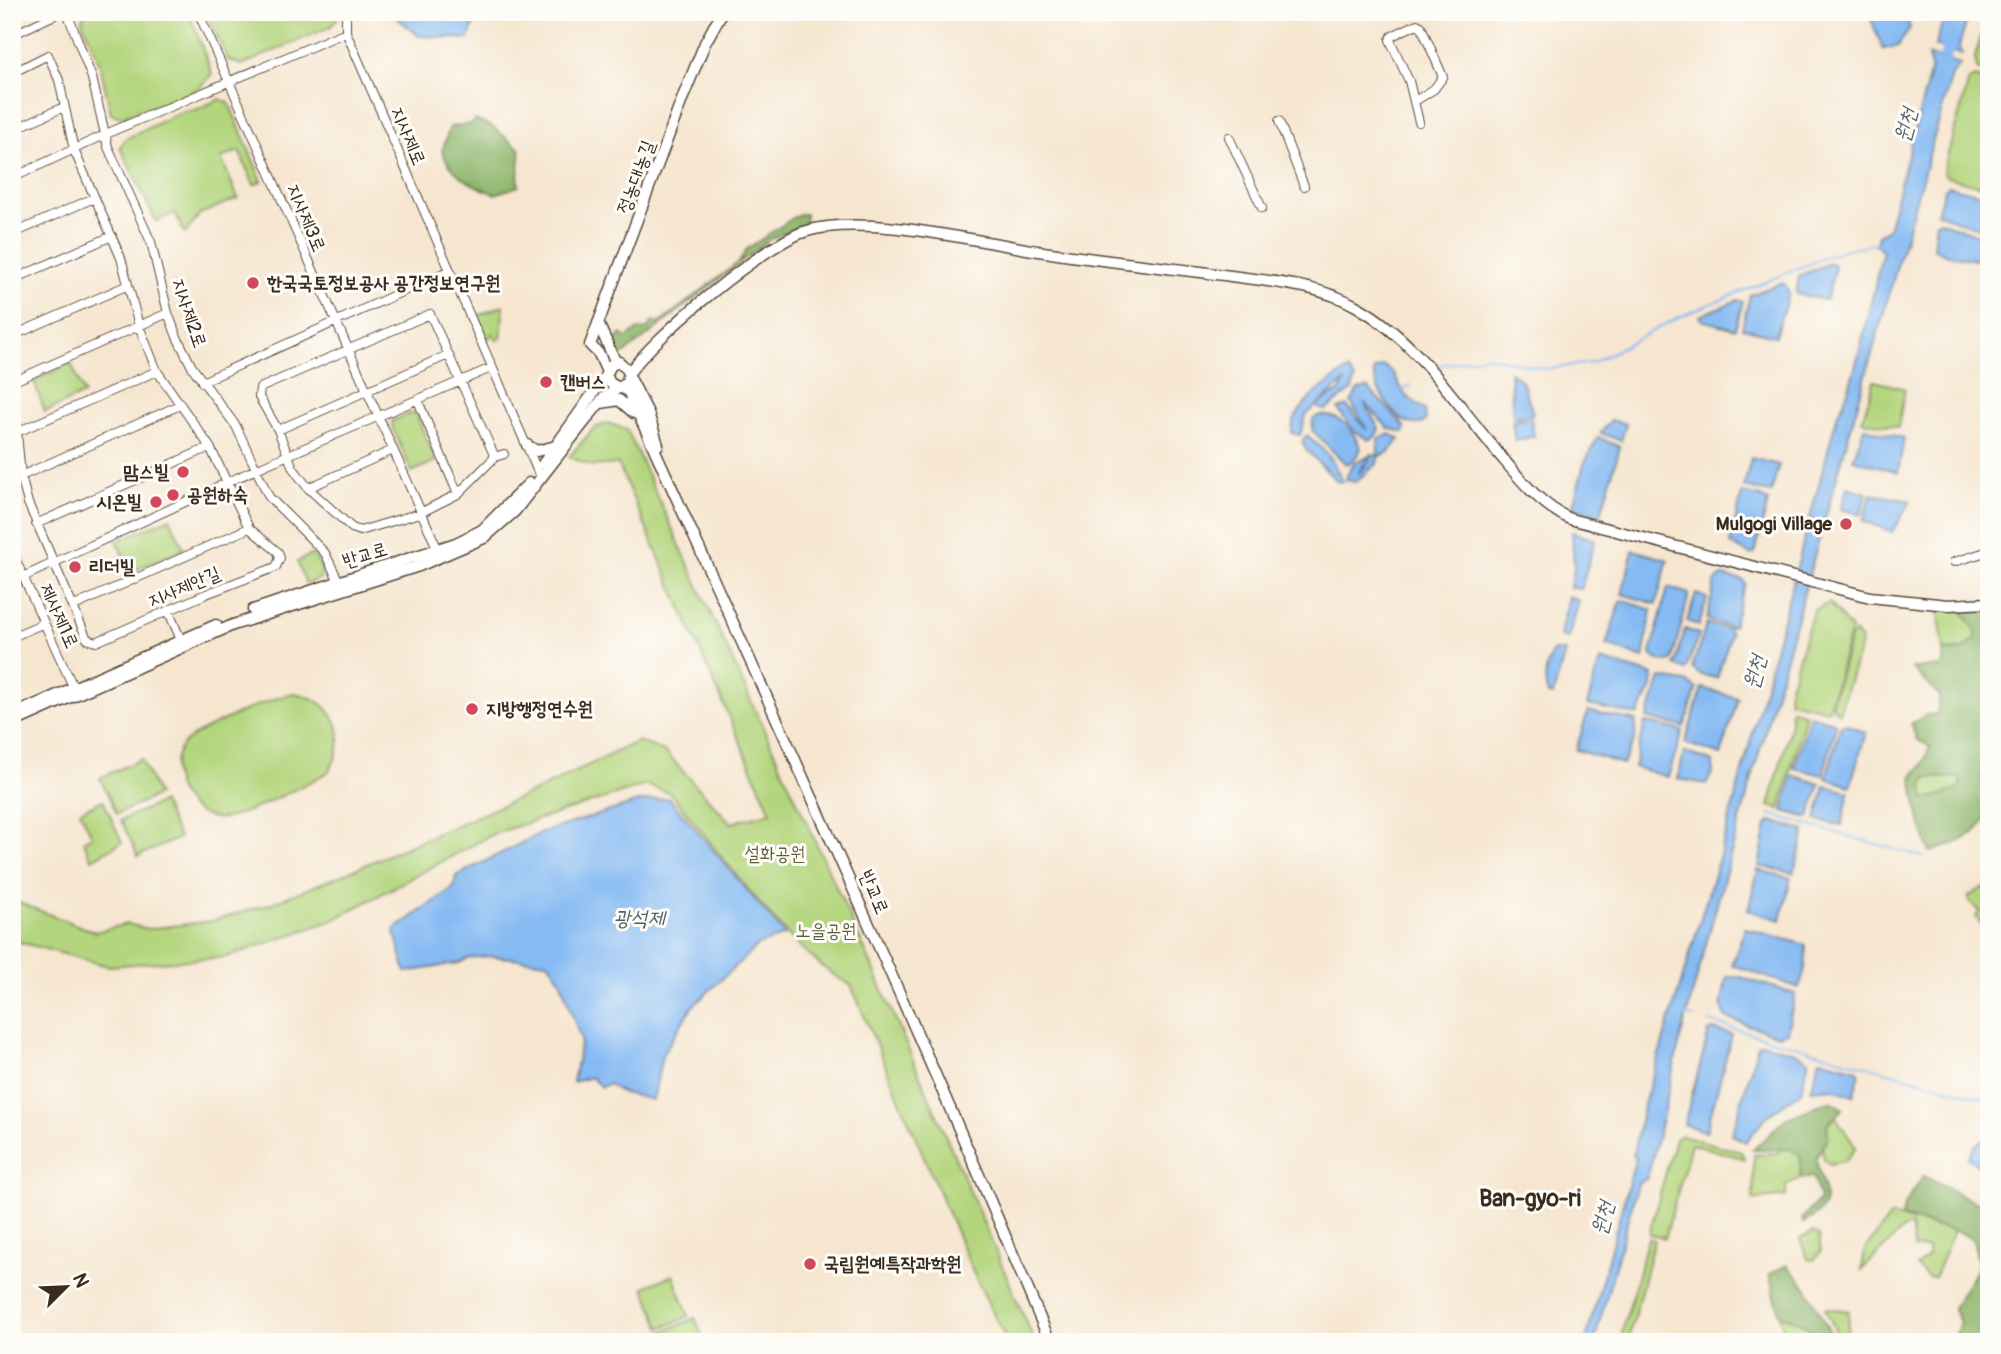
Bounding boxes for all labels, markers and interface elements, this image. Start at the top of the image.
street label: 지사제로 [385,103,431,169]
water label: 원천 [1889,103,1924,145]
street label: 정농대농길 [612,137,660,217]
street label: 지사제3로 [281,180,331,256]
place label: 한국국토정보공사 공간정보연구원 [266,271,500,295]
street label: 지사제2로 [166,275,212,351]
marker: 한국국토정보공사 공간정보연구원 [245,275,261,291]
place label: 캔버스 [560,370,606,394]
marker: 캔버스 [538,374,554,390]
place label: 맘스빌 [123,460,170,484]
marker: 맘스빌 [175,464,191,480]
place label: 공원하숙 [187,483,248,507]
marker: 공원하숙 [165,487,181,503]
place label: 시온빌 [96,490,143,514]
marker: 시온빌 [148,494,164,510]
place label: Mulgogi Village [1716,512,1833,536]
marker: Mulgogi Village [1838,516,1854,532]
street label: 반교로 [340,537,390,573]
place label: 리더빌 [89,555,136,579]
marker: 리더빌 [67,559,83,575]
street label: 지사제안길 [144,561,224,613]
street label: 제사제1로 [34,580,84,652]
water label: 원천 [1738,650,1773,692]
place label: 지방행정연수원 [486,697,593,721]
marker: 지방행정연수원 [464,701,480,717]
park label: 설화공원 [744,842,806,866]
street label: 반교로 [854,866,894,918]
water label: 광석제 [614,905,667,932]
park label: 노을공원 [795,919,857,943]
district label: Ban-gyo-ri [1479,1184,1581,1213]
water label: 원천 [1586,1196,1621,1238]
north arrow [32,1252,102,1322]
place label: 국립원예특작과학원 [824,1252,962,1276]
marker: 국립원예특작과학원 [802,1256,818,1272]
text: N [67,1270,94,1291]

